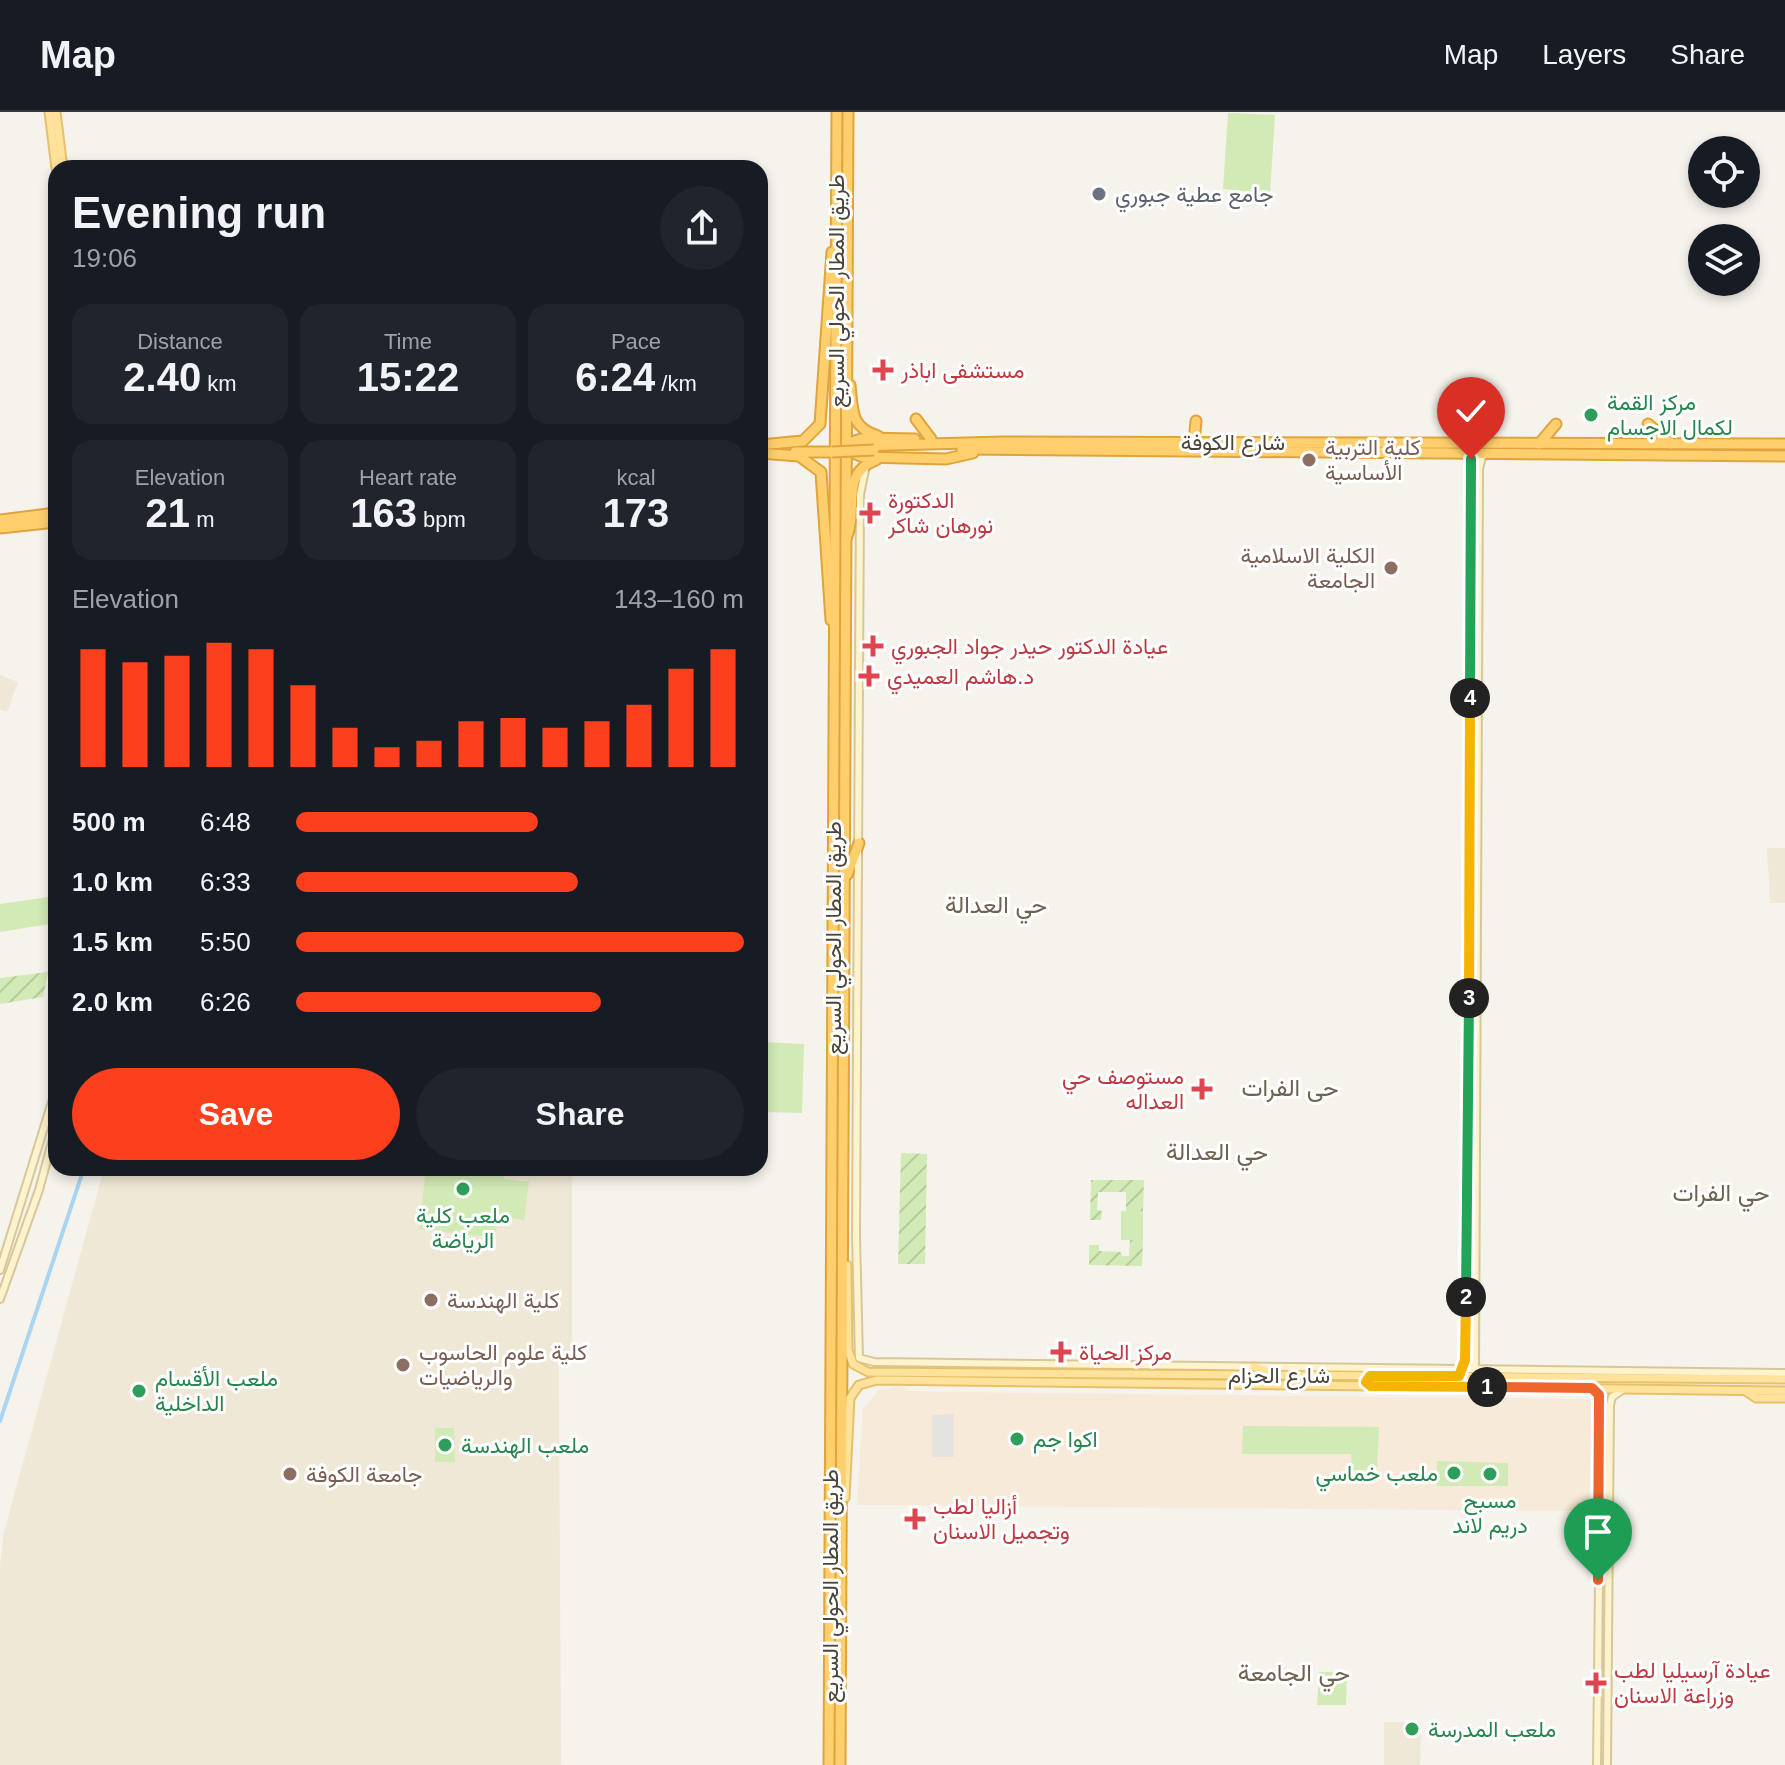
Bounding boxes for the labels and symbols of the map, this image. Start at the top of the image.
street label: طريق المطار الحولي السريع [824,174,855,408]
place label: جامع عطية جبوري [1115,182,1274,213]
marker: جامع عطية جبوري [1090,185,1108,203]
place label: مستشفى اباذر [900,358,1025,384]
marker: مستشفى اباذر [872,359,894,381]
pin [1437,377,1505,459]
place label: مركز القمة لكمال الاجسام [1607,390,1733,442]
marker: مركز القمة لكمال الاجسام [1582,406,1600,424]
street label: شارع الكوفة [1181,430,1285,457]
place label: كلية التربية الأساسية [1325,435,1421,485]
marker: كلية التربية الأساسية [1300,451,1318,469]
place label: الدكتورة نورهان شاكر [887,488,993,539]
marker: الدكتورة نورهان شاكر [859,502,881,524]
place label: الكلية الاسلامية الجامعة [1240,543,1375,593]
marker: الكلية الاسلامية الجامعة [1382,559,1400,577]
place label: عيادة الدكتور حيدر جواد الجبوري [891,634,1168,665]
marker: عيادة الدكتور حيدر جواد الجبوري [862,635,884,657]
place label: د.هاشم العميدي [887,664,1034,695]
marker: د.هاشم العميدي [858,665,880,687]
pin: 4 [1450,678,1490,718]
street label: طريق المطار الحولي السريع [821,821,852,1055]
district label: حي العدالة [945,891,1047,924]
pin: 3 [1449,978,1489,1018]
place label: مستوصف حي العداله [1062,1064,1184,1114]
district label: حی الفرات [1242,1074,1338,1103]
marker: مستوصف حي العداله [1191,1078,1213,1100]
district label: حي العدالة [1166,1138,1268,1171]
district label: حي الفرات [1673,1179,1769,1212]
marker: ملعب كلية الرياضة [454,1180,472,1198]
place label: ملعب كلية الرياضة [416,1203,510,1254]
pin: 2 [1446,1277,1486,1317]
place label: كلية الهندسة [447,1288,560,1314]
marker: كلية الهندسة [422,1291,440,1309]
place label: كلية علوم الحاسوب والرياضيات [419,1340,588,1391]
place label: مركز الحياة [1079,1340,1172,1366]
marker: مركز الحياة [1050,1341,1072,1363]
marker: كلية علوم الحاسوب والرياضيات [394,1356,412,1374]
street label: شارع الحزام [1228,1363,1330,1390]
place label: ملعب الأقسام الداخلية [155,1366,278,1416]
pin: 1 [1467,1367,1507,1407]
marker: ملعب الأقسام الداخلية [130,1382,148,1400]
place label: اكوا جم [1033,1427,1098,1454]
marker: اكوا جم [1008,1430,1026,1448]
place label: ملعب الهندسة [461,1433,589,1459]
marker: ملعب الهندسة [436,1436,454,1454]
place label: ملعب خماسي [1315,1461,1438,1492]
place label: جامعة الكوفة [306,1462,422,1488]
marker: ملعب خماسي [1445,1464,1463,1482]
marker: جامعة الكوفة [281,1465,299,1483]
marker: مسبح دريم لاند [1481,1465,1499,1483]
street label: طريق المطار الحولي السريع [818,1469,849,1703]
place label: مسبح دريم لاند [1452,1488,1528,1540]
place label: أزاليا لطب وتجميل الاسنان [933,1494,1070,1545]
pin [1564,1498,1632,1580]
marker: أزاليا لطب وتجميل الاسنان [904,1508,926,1530]
place label: عيادة آرسيليا لطب وزراعة الاسنان [1614,1658,1771,1709]
district label: حي الجامعة [1238,1659,1350,1692]
marker: عيادة آرسيليا لطب وزراعة الاسنان [1585,1672,1607,1694]
place label: ملعب المدرسة [1428,1717,1556,1743]
marker: ملعب المدرسة [1403,1720,1421,1738]

